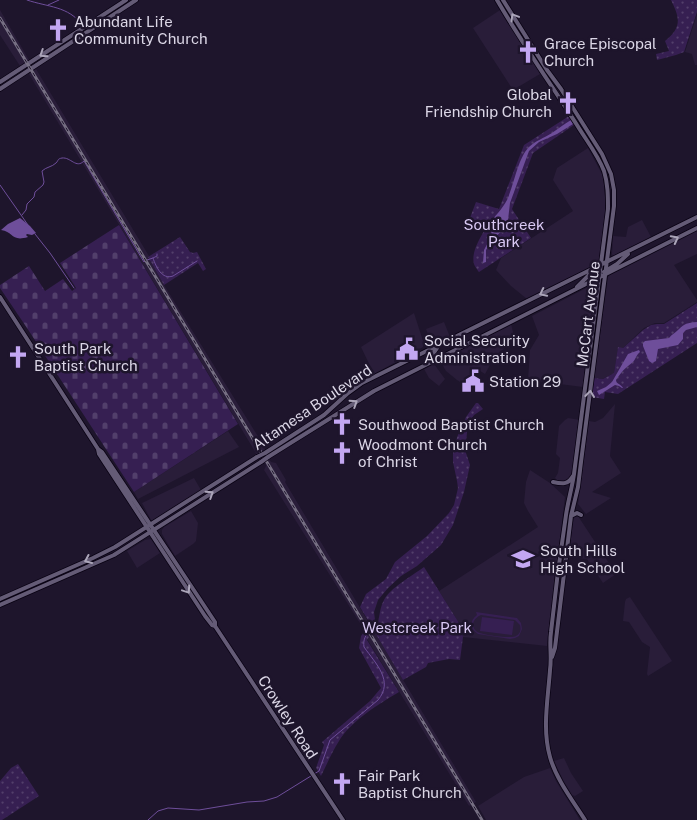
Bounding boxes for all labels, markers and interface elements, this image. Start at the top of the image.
place label: Abundant Life Community Church [74,13,208,47]
one-way arrow [510,14,520,23]
church icon: Abundant Life Community Church [45,17,71,43]
place label: Grace Episcopal Church [544,35,657,69]
church icon: Grace Episcopal Church [515,39,541,65]
one-way arrow [39,48,48,57]
place label: Global Friendship Church [425,86,552,120]
church icon: Global Friendship Church [555,90,581,116]
park label: Southcreek Park [464,216,544,250]
one-way arrow [670,235,679,245]
street label: McCart Avenue [573,260,603,368]
one-way arrow [539,287,548,297]
place label: Social Security Administration [424,332,530,366]
public building icon: Social Security Administration [394,336,420,362]
place label: South Park Baptist Church [34,340,138,374]
church icon: South Park Baptist Church [5,344,31,370]
street label: Altamesa Boulevard [249,361,375,453]
public building icon: Station 29 [460,368,486,394]
place label: Station 29 [489,373,561,390]
one-way arrow [584,389,595,397]
one-way arrow [349,400,358,410]
church icon: Southwood Baptist Church [329,411,355,437]
place label: Southwood Baptist Church [358,416,544,433]
place label: Woodmont Church of Christ [358,436,487,470]
church icon: Woodmont Church of Christ [329,440,355,466]
one-way arrow [205,491,214,501]
place label: South Hills High School [540,542,625,576]
school or university icon: South Hills High School [510,546,536,572]
one-way arrow [84,553,93,564]
one-way arrow [181,584,190,593]
park label: Westcreek Park [362,619,472,636]
street label: Crowley Road [255,672,321,762]
place label: Fair Park Baptist Church [358,767,462,801]
church icon: Fair Park Baptist Church [329,771,355,797]

